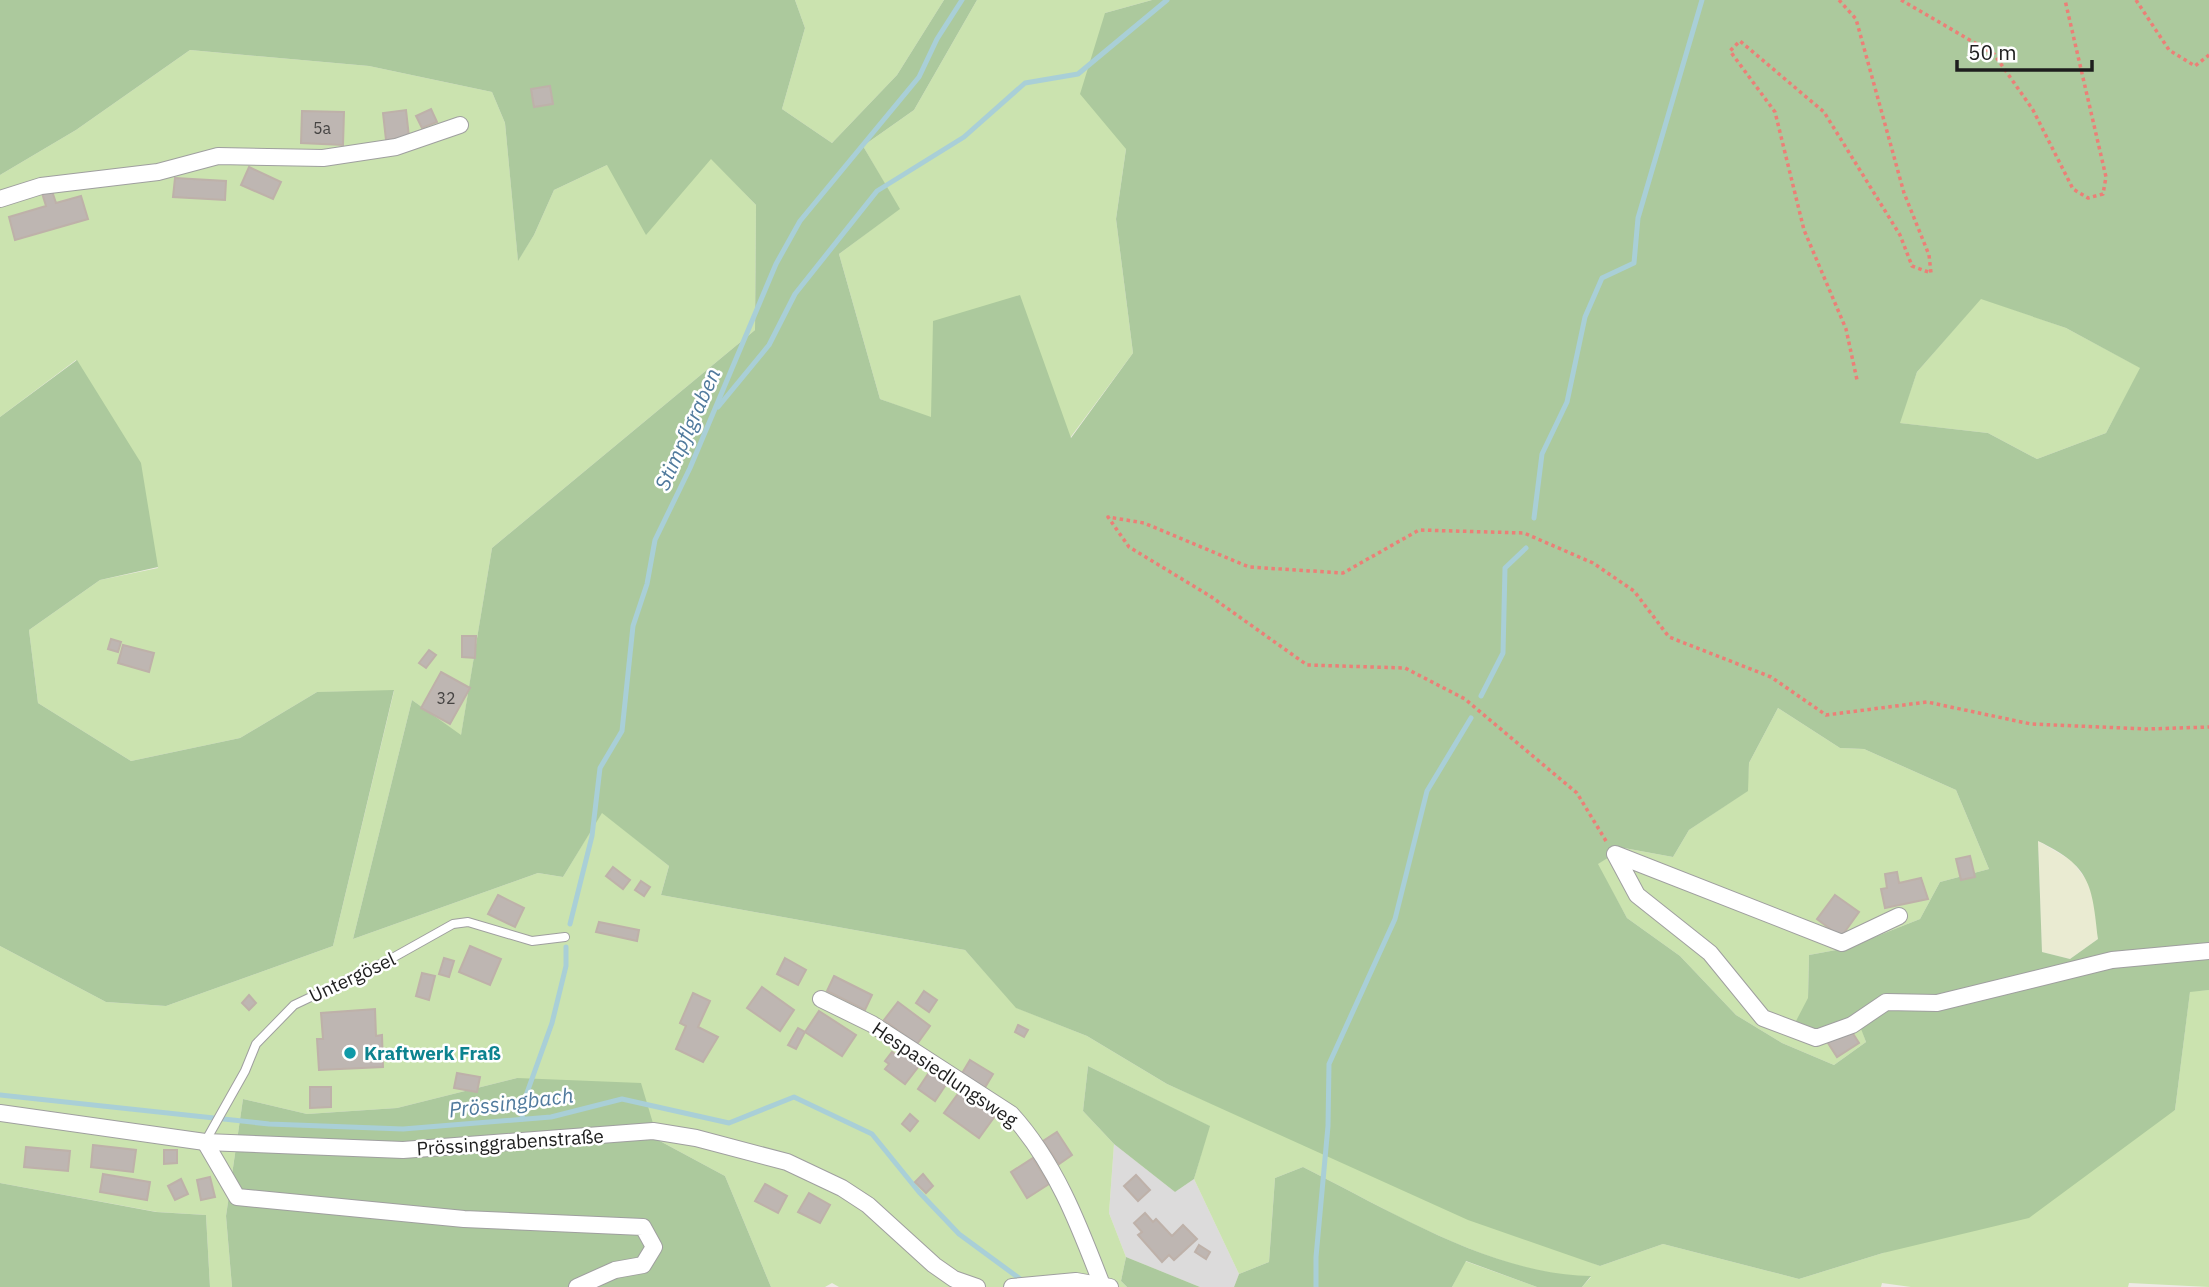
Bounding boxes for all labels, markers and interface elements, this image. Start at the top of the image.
scale bar [1957,28,2092,72]
text: 50 m [1968,38,2017,66]
house number: 5a [313,118,332,138]
water label: Stimpflgraben [648,363,726,495]
house number: 32 [436,688,456,708]
street label: Untergösel [305,947,399,1007]
street label: Hespasiedlungsweg [868,1016,1022,1132]
place label: Kraftwerk Fraß [364,1041,501,1065]
marker: Kraftwerk Fraß [342,1045,358,1061]
water label: Prössingbach [447,1080,575,1124]
street label: Prössinggrabenstraße [416,1123,604,1161]

